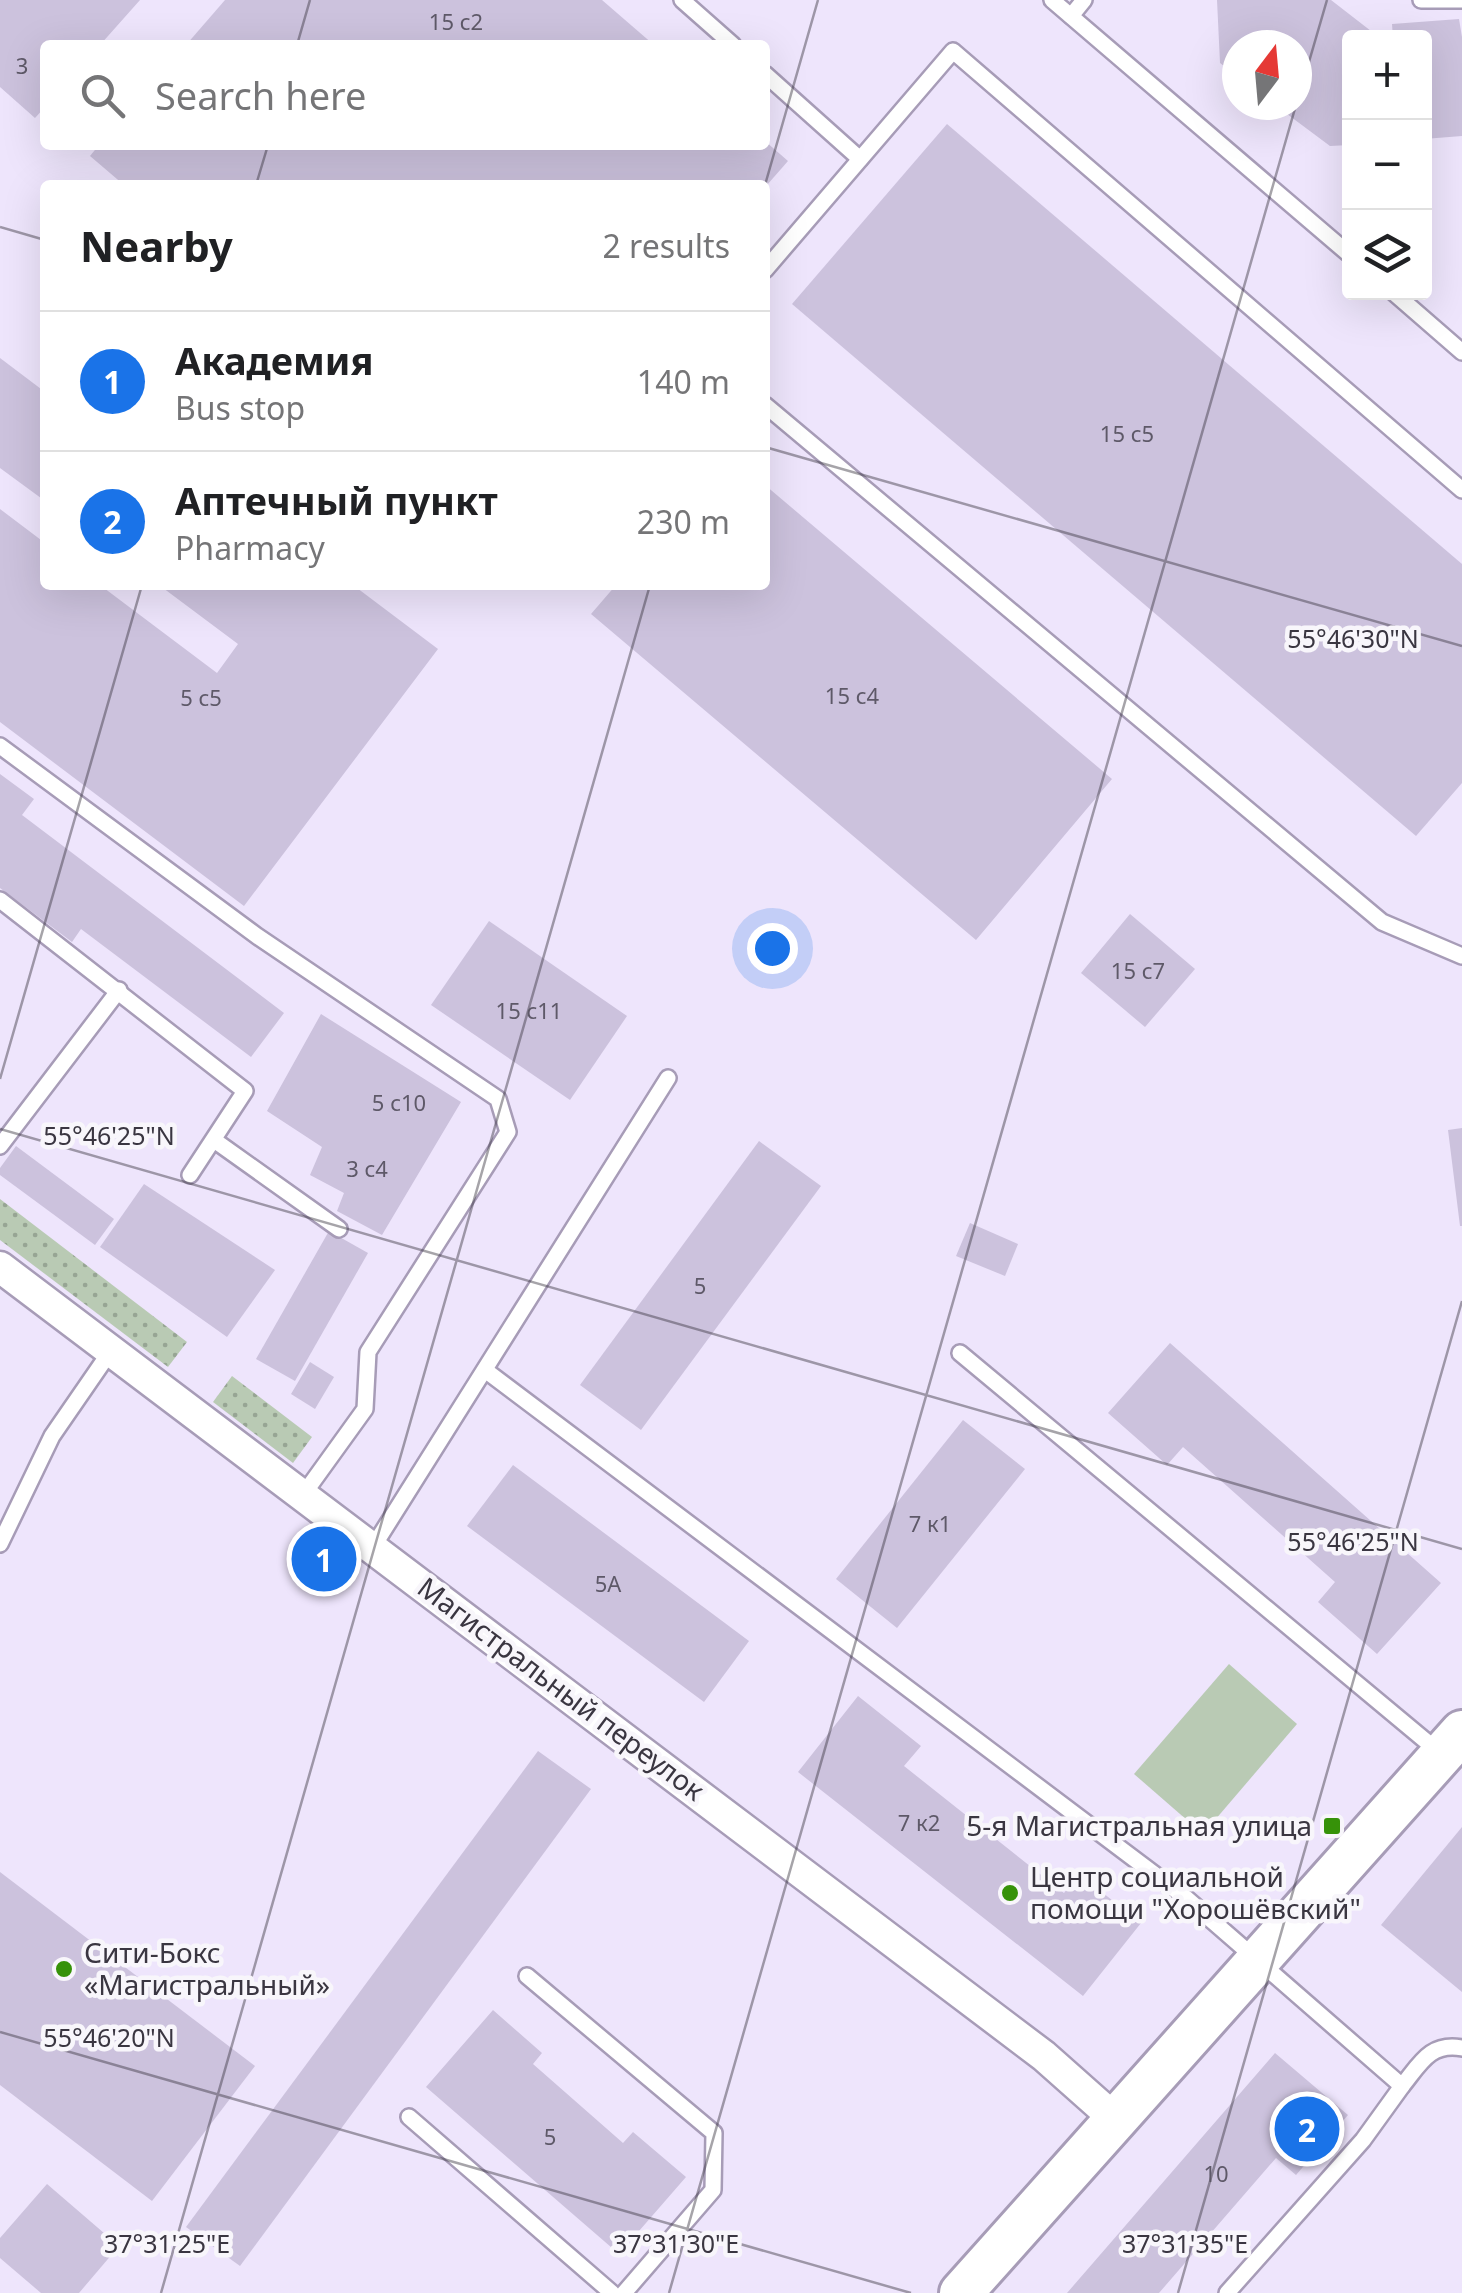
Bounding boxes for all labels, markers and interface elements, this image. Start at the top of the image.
house number: 15 с2 [429,6,483,36]
north arrow [1222,30,1312,120]
map controls [1342,30,1432,300]
button: + [1342,30,1432,120]
search box [40,40,770,150]
house number: 3 [16,50,28,80]
icon: search [75,68,130,123]
text: Search here [155,69,366,121]
button: − [1342,120,1432,210]
button: layers [1342,210,1432,300]
text: Nearby [80,217,233,274]
text: 2 results [603,224,730,267]
text: Академия [175,334,373,386]
text: 1 [103,360,122,403]
text: 140 m [637,360,730,403]
text: Bus stop [175,386,305,429]
house number: 15 с5 [1100,418,1154,448]
text: Аптечный пункт [175,474,498,526]
text: 2 [103,500,122,543]
text: 230 m [637,500,730,543]
text: Pharmacy [175,526,325,569]
text: 55°46'30"N [1287,621,1419,655]
house number: 15 с4 [825,680,880,710]
house number: 5 с5 [180,682,222,712]
your location [747,923,798,974]
house number: 15 с7 [1111,955,1165,985]
house number: 15 с11 [496,995,562,1025]
house number: 5 с10 [372,1087,426,1117]
text: 55°46'25"N [43,1118,175,1152]
house number: 3 с4 [346,1153,388,1183]
house number: 5 [694,1270,706,1300]
house number: 7 к1 [909,1508,951,1538]
pin: 1 [292,1522,356,1596]
text: 55°46'25"N [1287,1524,1419,1558]
street label: Магистральный переулок [411,1568,713,1809]
house number: 5А [595,1568,622,1598]
place label: 5-я Магистральная улица [966,1806,1312,1844]
house number: 7 к2 [898,1807,940,1837]
marker: 5-я Магистральная улица [1321,1815,1343,1837]
place label: Центр социальной помощи "Хорошёвский" [1030,1857,1361,1927]
marker: Центр социальной помощи "Хорошёвский" [999,1882,1021,1904]
place label: Сити-Бокс «Магистральный» [84,1933,330,2003]
marker: Сити-Бокс «Магистральный» [53,1958,75,1980]
text: 55°46'20"N [43,2020,175,2054]
pin: 2 [1274,2092,1340,2166]
house number: 5 [544,2121,556,2151]
house number: 10 [1203,2158,1229,2188]
text: 37°31'25"E [104,2226,230,2260]
text: 37°31'30"E [613,2226,739,2260]
text: 37°31'35"E [1122,2226,1248,2260]

